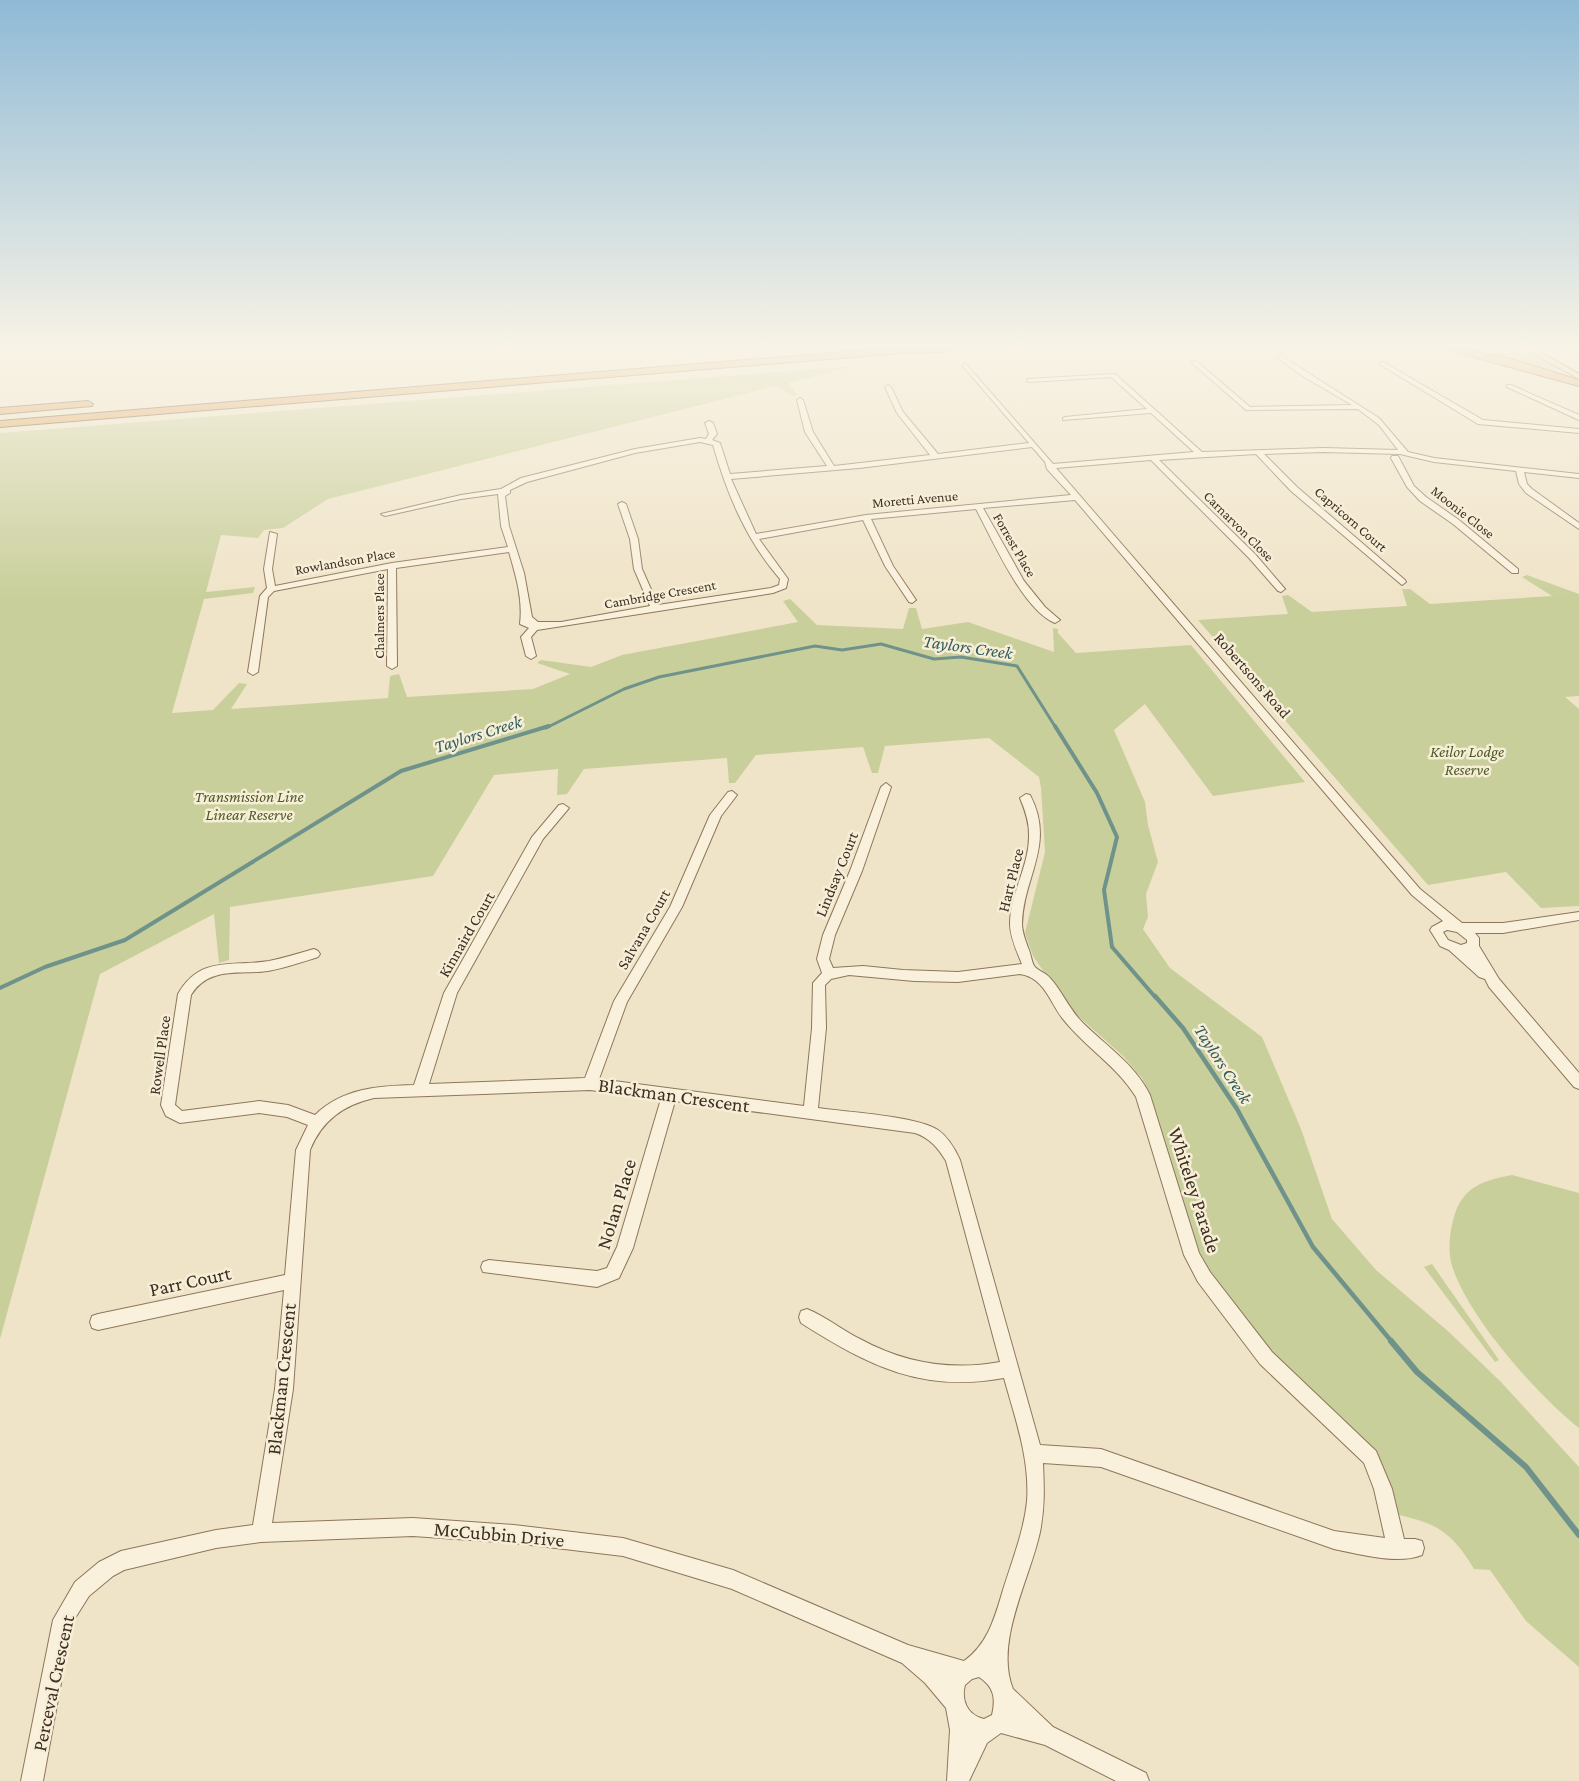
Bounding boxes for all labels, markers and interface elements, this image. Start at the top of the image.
street label: Moonie Close [1428,482,1498,542]
street label: Capricorn Court [1312,483,1391,555]
street label: Moretti Avenue [871,487,959,511]
street label: Carnarvon Close [1201,488,1277,564]
street label: Forrest Place [990,510,1040,580]
street label: Rowlandson Place [294,544,396,578]
street label: Chalmers Place [371,573,387,659]
street label: Cambridge Crescent [603,576,718,612]
street label: Robertsons Road [1211,629,1295,722]
water label: Taylors Creek [922,631,1015,663]
water label: Taylors Creek [432,711,525,757]
park label: Keilor Lodge Reserve [1430,743,1504,778]
park label: Transmission Line Linear Reserve [194,788,304,823]
street label: Lindsay Court [812,829,862,919]
street label: Hart Place [994,846,1027,914]
street label: Salvana Court [614,886,674,972]
street label: Kinnaird Court [435,888,498,980]
street label: Rowell Place [146,1014,173,1096]
water label: Taylors Creek [1190,1021,1257,1108]
street label: Blackman Crescent [597,1073,751,1117]
street label: Whiteley Parade [1163,1124,1226,1256]
street label: Nolan Place [592,1156,640,1252]
street label: Parr Court [147,1262,233,1300]
street label: Blackman Crescent [262,1302,300,1456]
street label: McCubbin Drive [433,1517,565,1551]
street label: Perceval Crescent [28,1612,78,1753]

